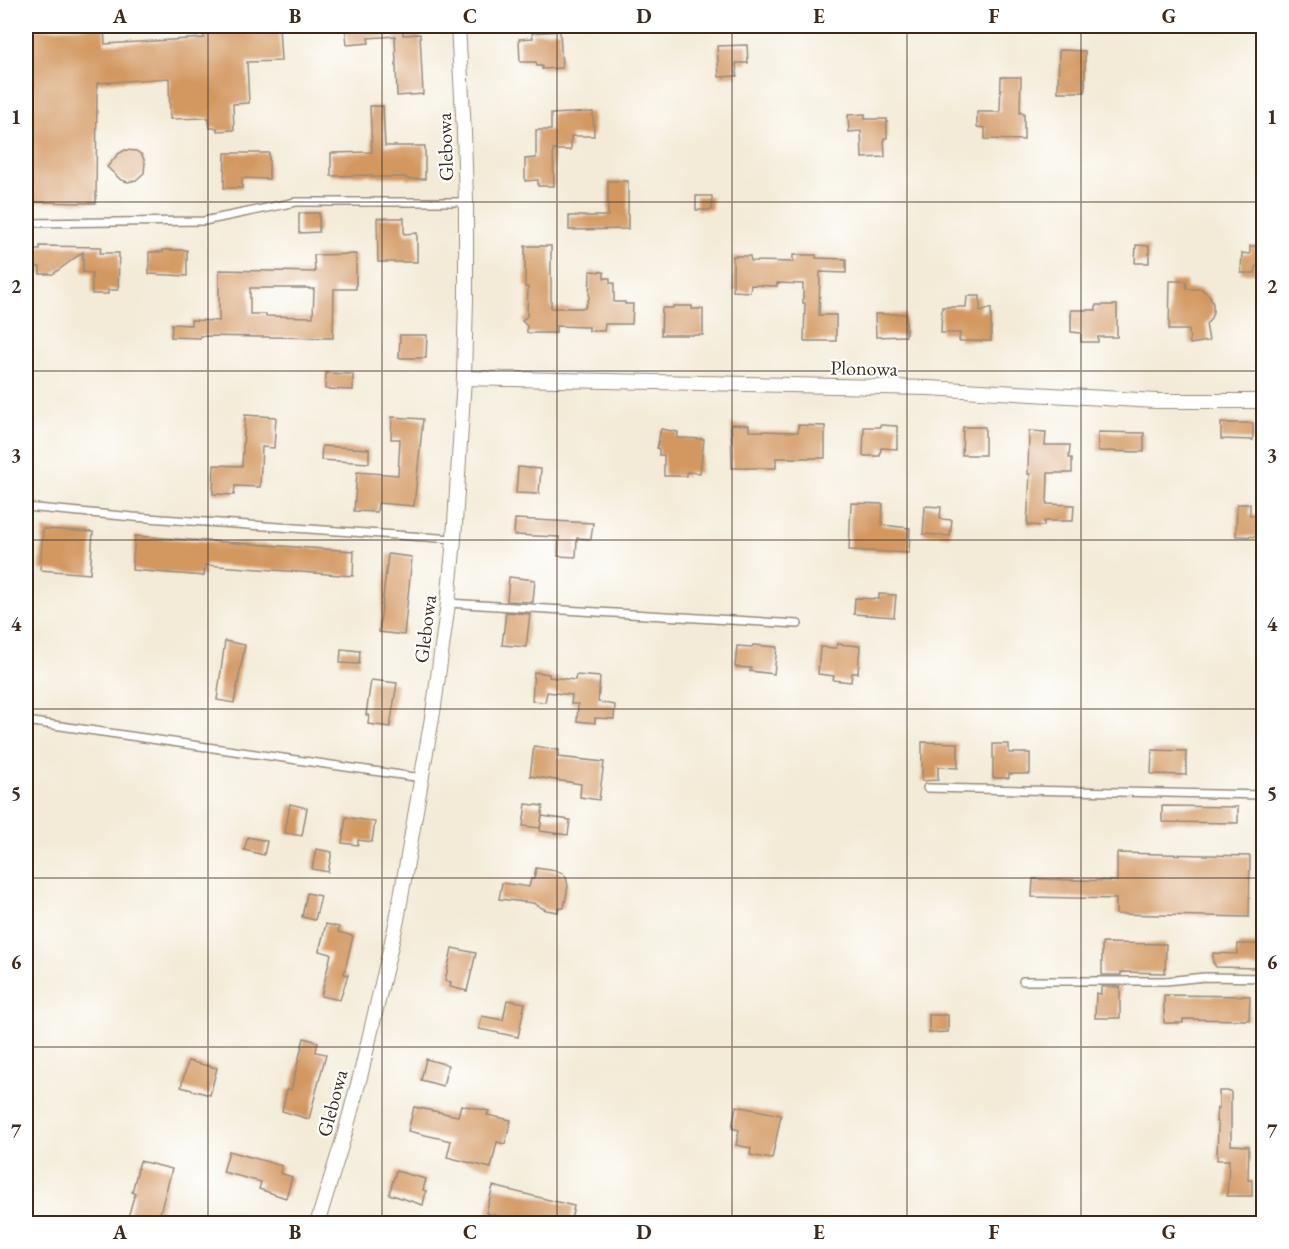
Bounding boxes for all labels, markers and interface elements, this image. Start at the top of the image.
text: A [112,3,128,29]
text: B [289,3,301,29]
text: C [463,3,477,29]
text: D [636,3,652,29]
text: E [813,3,825,29]
text: F [989,3,1000,29]
text: G [1162,3,1176,29]
text: 1 [11,104,21,130]
text: 1 [1267,104,1277,130]
street label: Glebowa [431,112,459,182]
text: 2 [11,273,22,299]
text: 2 [1267,273,1278,299]
street label: Plonowa [830,354,898,382]
text: 3 [11,442,21,468]
text: 3 [1267,442,1277,468]
street label: Glebowa [408,593,442,665]
text: 4 [11,611,22,637]
text: 4 [1267,611,1278,637]
text: 5 [11,780,21,806]
text: 5 [1267,780,1277,806]
text: 6 [11,949,22,975]
text: 6 [1267,949,1278,975]
street label: Glebowa [311,1067,353,1139]
text: 7 [11,1118,22,1144]
text: 7 [1267,1118,1278,1144]
text: A [112,1219,128,1245]
text: B [289,1219,301,1245]
text: C [463,1219,477,1245]
text: D [636,1219,652,1245]
text: E [813,1219,825,1245]
text: F [989,1219,1000,1245]
text: G [1162,1219,1176,1245]

